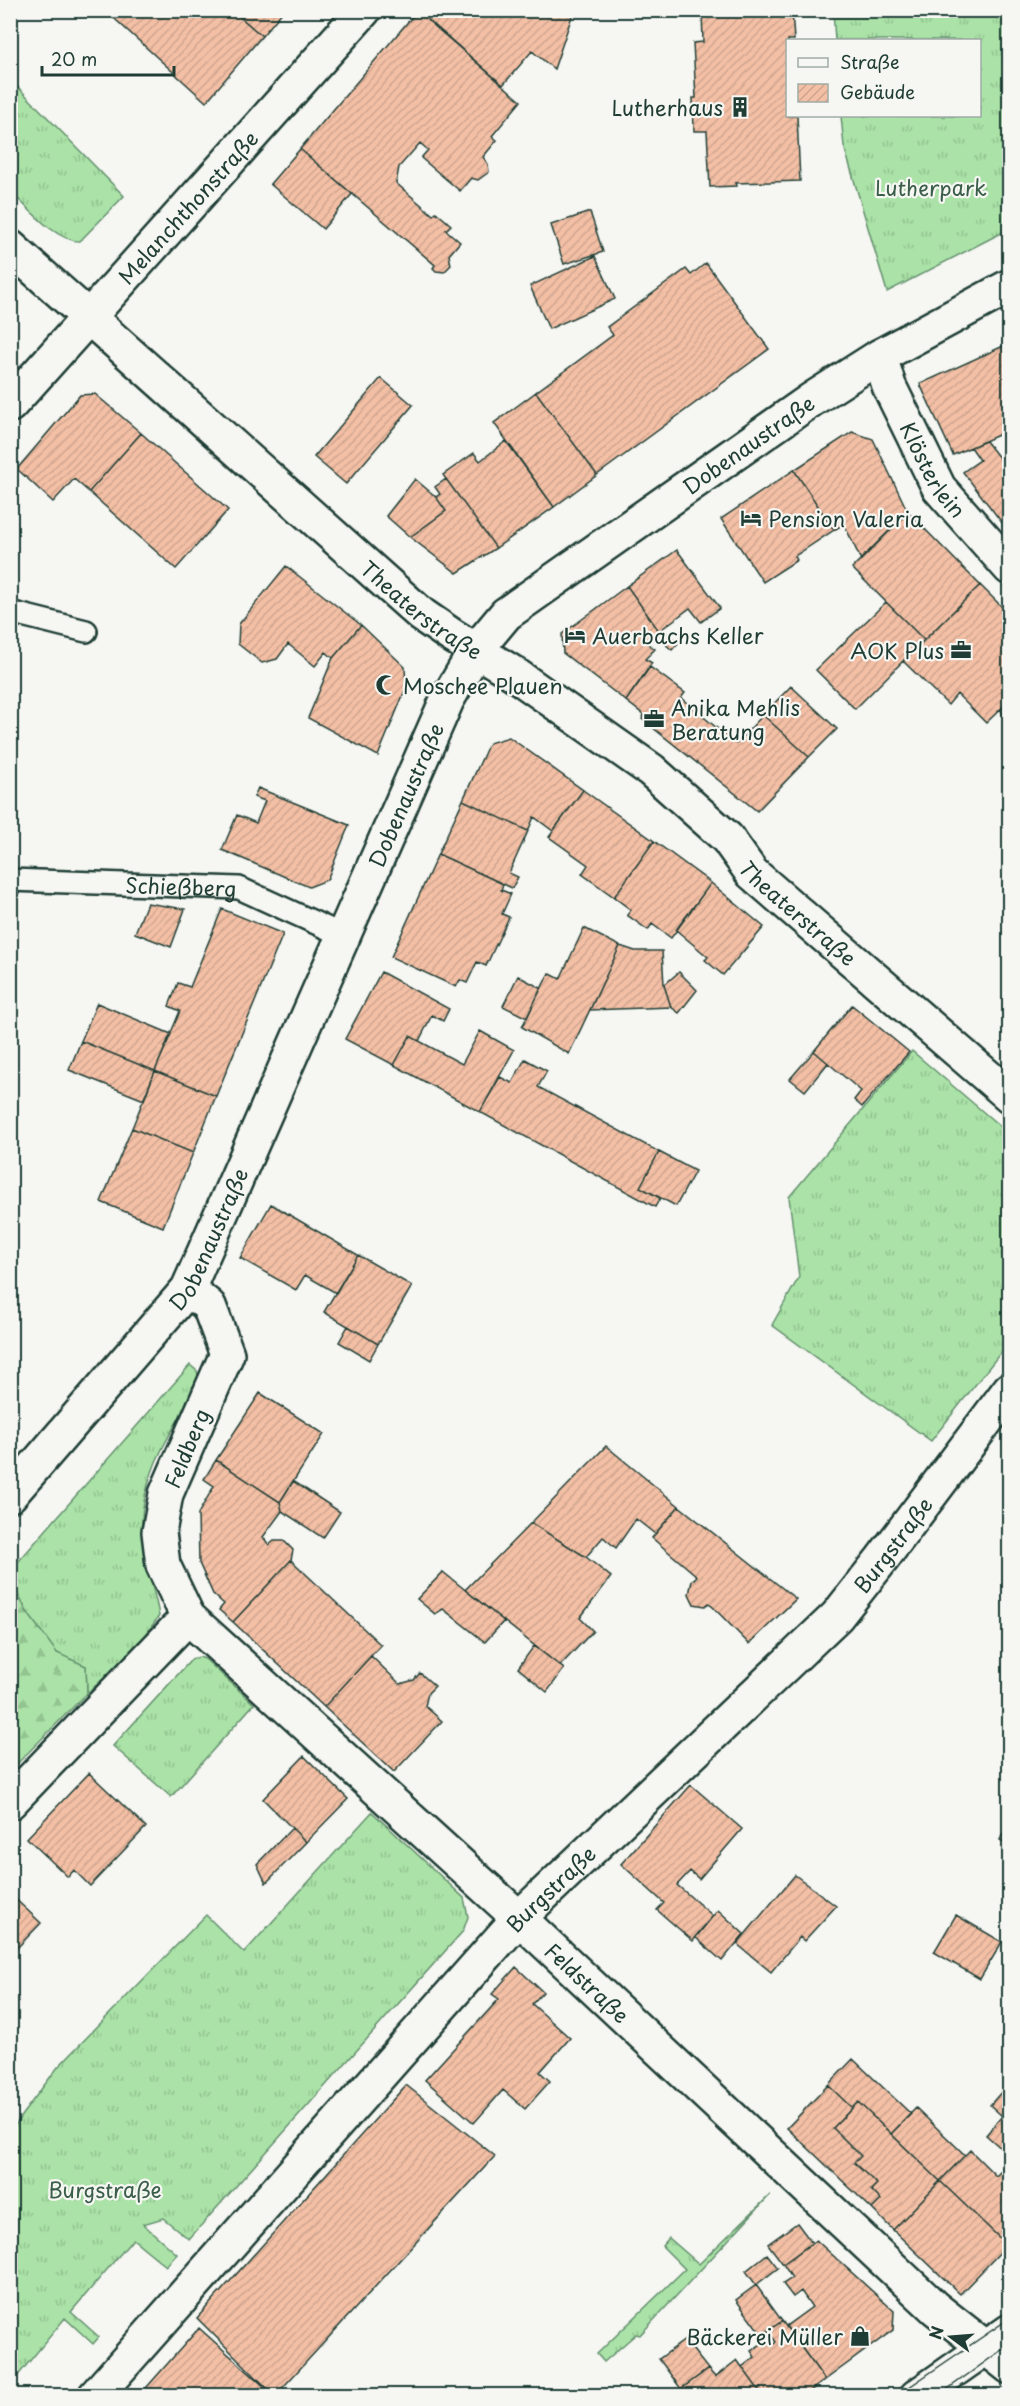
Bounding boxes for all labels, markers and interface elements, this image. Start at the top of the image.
scale bar [42,39,174,77]
legend [786,39,981,117]
text: 20 m [51,45,97,72]
text: Straße [840,48,900,75]
text: Gebäude [840,78,915,105]
place label: Lutherhaus [612,91,723,123]
building icon: Lutherhaus [728,95,752,119]
street label: Melanchthonstraße [110,123,265,291]
park label: Lutherpark [875,171,987,203]
street label: Dobenaustraße [675,387,821,502]
street label: Klösterlein [893,416,974,524]
place label: Pension Valeria [768,502,924,534]
hotel icon: Pension Valeria [739,506,763,530]
street label: Theaterstraße [354,552,489,667]
place label: Auerbachs Keller [592,619,764,651]
hotel icon: Auerbachs Keller [563,623,587,647]
place label: AOK Plus [850,634,944,666]
office icon: AOK Plus [949,638,973,662]
place label: Moschee Plauen [403,669,563,701]
mosque icon: Moschee Plauen [374,673,398,697]
place label: Anika Mehlis Beratung [671,691,800,747]
office icon: Anika Mehlis Beratung [642,707,666,731]
street label: Dobenaustraße [359,718,451,872]
street label: Theaterstraße [732,854,864,973]
street label: Schießberg [125,868,237,904]
street label: Dobenaustraße [160,1162,255,1317]
street label: Feldberg [155,1403,217,1493]
street label: Burgstraße [845,1490,940,1599]
street label: Burgstraße [498,1838,602,1939]
street label: Feldstraße [538,1935,637,2030]
park label: Burgstraße [48,2173,162,2205]
north arrow [921,2307,981,2367]
place label: Bäckerei Müller [686,2320,843,2352]
text: N [922,2323,949,2342]
shop icon: Bäckerei Müller [848,2324,872,2348]

